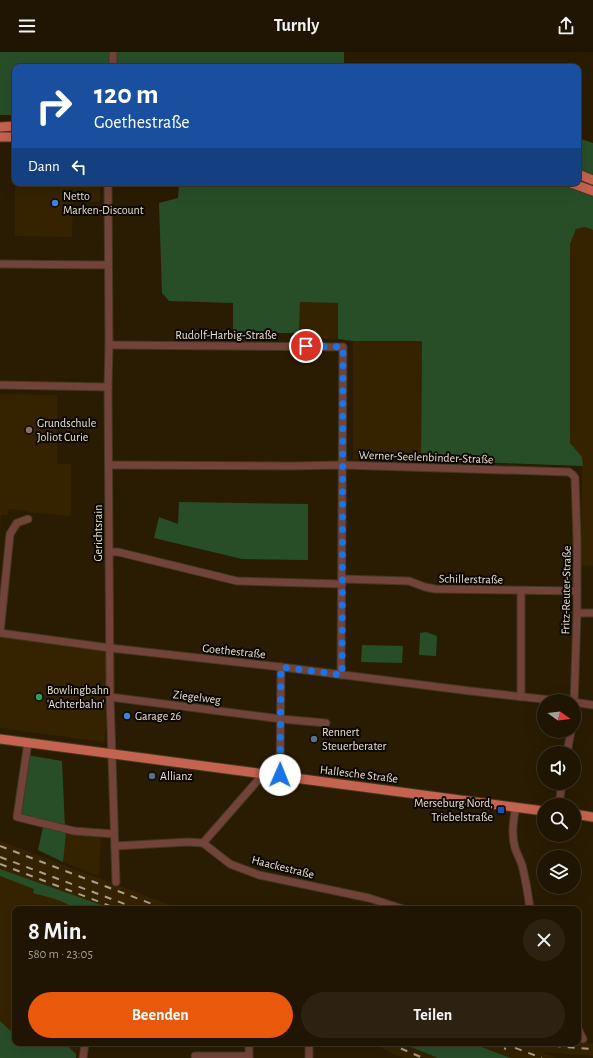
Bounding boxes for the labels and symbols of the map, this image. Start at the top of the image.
place label: Netto Marken-Discount [63,190,144,216]
marker: Netto Marken-Discount [50,198,60,208]
street label: Rudolf-Harbig-Straße [175,329,277,341]
pin [289,329,323,363]
place label: Grundschule Joliot Curie [37,417,96,443]
marker: Grundschule Joliot Curie [24,425,34,435]
street label: Werner-Seelenbinder-Straße [358,449,494,465]
street label: Gerichtsrain [92,505,104,561]
street label: Fritz-Reuter-Straße [559,545,573,635]
street label: Schillerstraße [439,572,503,586]
street label: Goethestraße [202,642,266,660]
place label: Bowlingbahn 'Achterbahn' [47,684,109,710]
street label: Ziegelweg [172,688,222,706]
marker: Bowlingbahn 'Achterbahn' [34,692,44,702]
north arrow [537,694,581,738]
place label: Garage 26 [135,710,182,722]
marker: Garage 26 [122,711,132,721]
place label: Rennert Steuerberater [322,726,387,752]
marker: Rennert Steuerberater [309,734,319,744]
position arrow [259,754,301,796]
street label: Hallesche Straße [319,763,399,785]
place label: Allianz [160,770,192,782]
marker: Allianz [147,771,157,781]
place label: Merseburg Nord, Triebelstraße [414,797,493,823]
marker: Merseburg Nord, Triebelstraße [496,805,506,815]
street label: Haackestraße [250,853,316,881]

